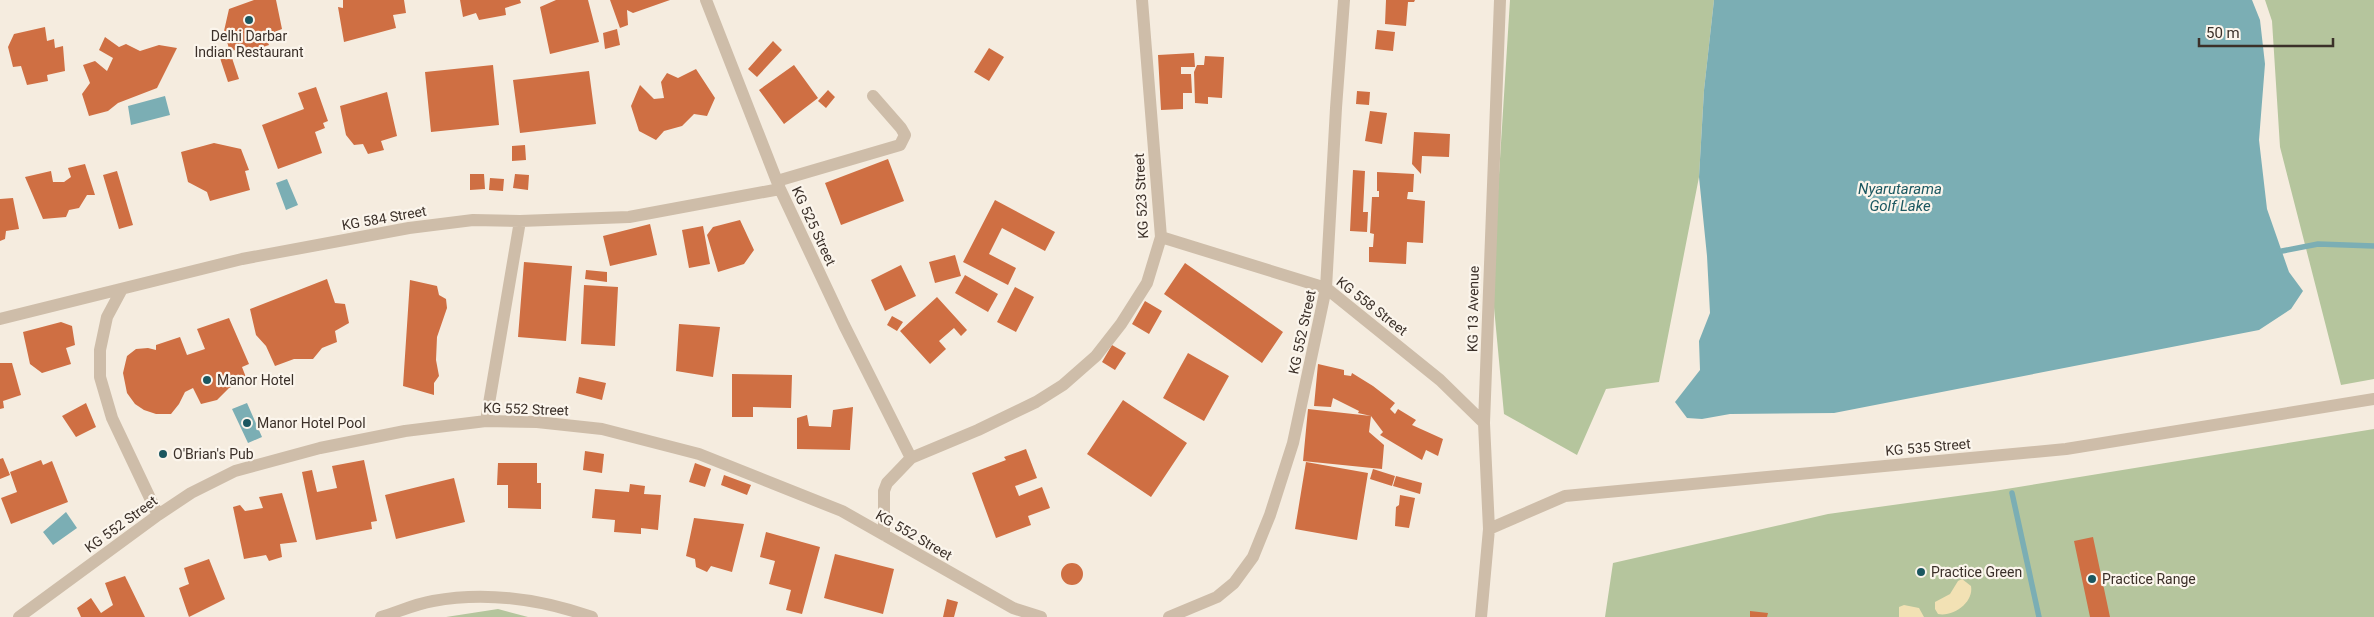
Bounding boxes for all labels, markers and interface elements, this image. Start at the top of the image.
marker: Delhi Darbar Indian Restaurant [243,14,255,26]
scale bar [2199,15,2333,47]
text: 50 m [2206,24,2240,42]
place label: Delhi Darbar Indian Restaurant [194,28,304,60]
street label: KG 523 Street [1131,152,1151,239]
water label: Nyarutarama Golf Lake [1858,180,1942,215]
street label: KG 525 Street [789,184,840,269]
street label: KG 584 Street [340,203,428,233]
street label: KG 13 Avenue [1464,266,1482,352]
street label: KG 558 Street [1333,273,1411,339]
street label: KG 552 Street [1285,288,1319,376]
place label: Manor Hotel [217,372,294,388]
marker: Manor Hotel [201,374,213,386]
street label: KG 552 Street [483,400,569,419]
place label: Manor Hotel Pool [257,415,366,431]
marker: Manor Hotel Pool [241,417,253,429]
street label: KG 535 Street [1885,435,1972,459]
place label: O'Brian's Pub [173,446,254,462]
marker: O'Brian's Pub [157,448,169,460]
street label: KG 552 Street [82,492,161,556]
street label: KG 552 Street [873,507,955,564]
place label: Practice Green [1931,564,2022,580]
marker: Practice Green [1915,566,1927,578]
place label: Practice Range [2102,571,2196,587]
marker: Practice Range [2086,573,2098,585]

